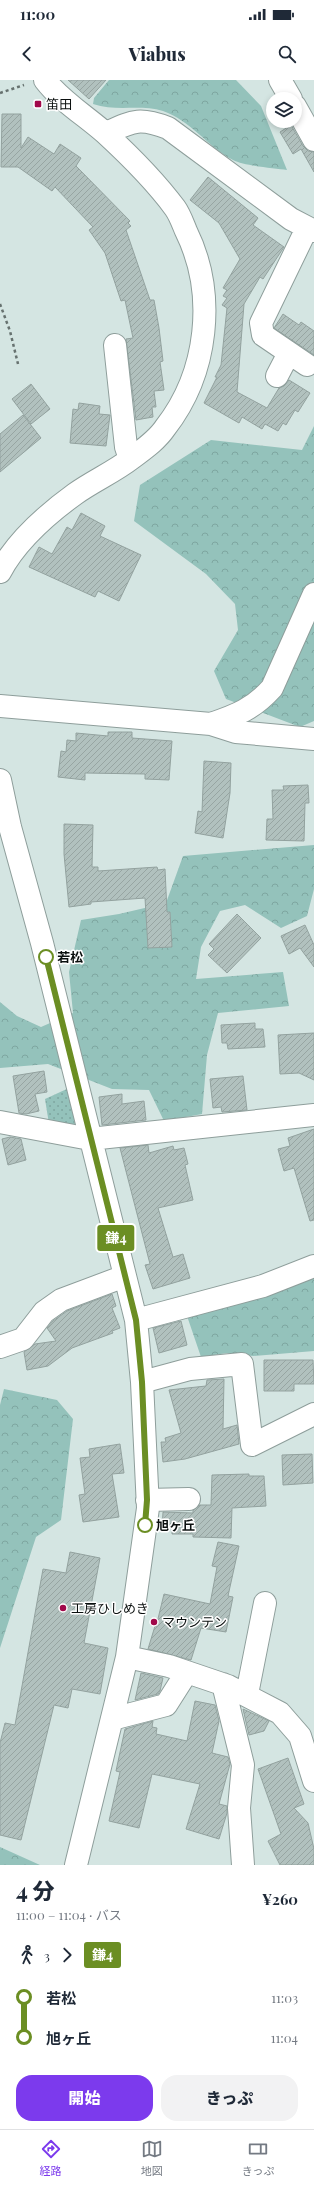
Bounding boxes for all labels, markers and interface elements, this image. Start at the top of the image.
text: 11:00 [20,4,55,24]
text: Viabus [128,42,186,66]
icon: back [16,43,38,65]
icon: search [276,43,298,65]
map controls [266,92,302,128]
button: layers [266,92,302,128]
place label: 笛田 [46,95,72,112]
marker: 笛田 [33,99,43,109]
place label: 若松 [57,948,83,965]
marker: 若松 [38,949,54,965]
line badge: 鎌4 [98,1225,134,1251]
text: 鎌4 [105,1228,127,1247]
place label: 旭ヶ丘 [156,1516,195,1533]
marker: 旭ヶ丘 [137,1517,153,1533]
place label: 工房ひしめき [71,1599,149,1616]
marker: 工房ひしめき [58,1603,68,1613]
place label: マウンテン [162,1613,227,1630]
marker: マウンテン [149,1617,159,1627]
text: 4 分 [16,1875,55,1905]
text: ¥260 [262,1889,298,1909]
text: 11:00 – 11:04 · バス [16,1906,122,1923]
icon: walk [16,1944,38,1966]
icon: forward [56,1944,78,1966]
text: 鎌4 [92,1945,113,1964]
text: 3 [44,1947,50,1964]
text: 若松 [46,1988,76,2008]
text: 11:03 [271,1989,298,2006]
text: 旭ヶ丘 [46,2028,91,2048]
text: 11:04 [271,2029,298,2046]
button: 開始 [16,2075,153,2121]
button: きっぷ [161,2075,298,2121]
tab: 経路 [40,2138,62,2178]
tab: 地図 [141,2138,163,2178]
tab: きっぷ [242,2138,274,2178]

